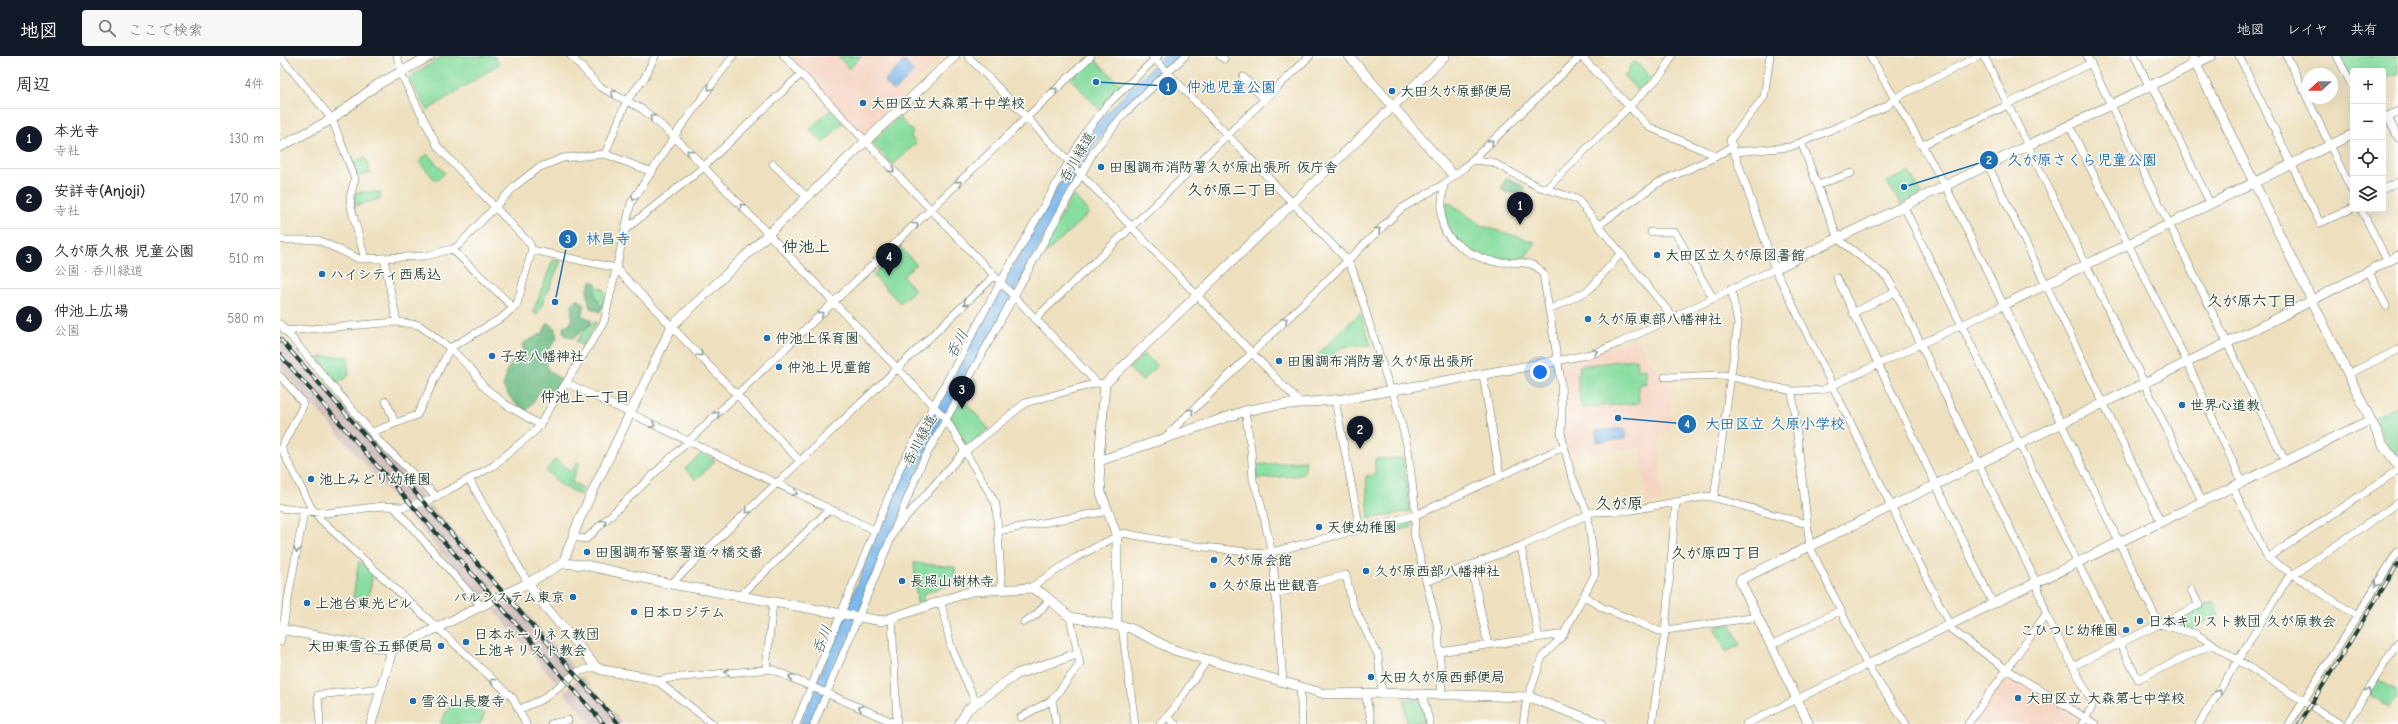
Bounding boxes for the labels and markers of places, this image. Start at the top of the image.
callout: 仲池児童公園 [1158,73,1284,100]
place label: 大田久が原郵便局 [1400,83,1512,100]
marker: 大田久が原郵便局 [1387,86,1397,96]
place label: 大田区立大森第十中学校 [871,95,1025,112]
marker: 大田区立大森第十中学校 [858,98,868,108]
callout: 久が原さくら児童公園 [1979,147,2165,174]
place label: 田園調布消防署久が原出張所 仮庁舎 [1109,159,1338,176]
marker: 田園調布消防署久が原出張所 仮庁舎 [1096,162,1106,172]
pin: 1 [1507,192,1533,225]
callout: 林昌寺 [558,226,639,253]
pin: 4 [876,243,902,276]
place label: 大田区立久が原図書館 [1665,247,1805,264]
marker: 大田区立久が原図書館 [1652,250,1662,260]
place label: ハイシティ西馬込 [330,266,441,283]
marker: ハイシティ西馬込 [317,269,327,279]
place label: 久が原東部八幡神社 [1596,311,1722,328]
marker: 久が原東部八幡神社 [1583,314,1593,324]
place label: 仲池上保育園 [775,330,859,347]
marker: 仲池上保育園 [762,333,772,343]
place label: 子安八幡神社 [500,348,584,365]
marker: 子安八幡神社 [487,351,497,361]
place label: 田園調布消防署 久が原出張所 [1287,353,1474,370]
marker: 田園調布消防署 久が原出張所 [1274,356,1284,366]
place label: 仲池上児童館 [787,359,871,376]
marker: 仲池上児童館 [774,362,784,372]
pin: 3 [949,376,975,409]
place label: 世界心道教 [2190,397,2260,414]
marker: 世界心道教 [2177,400,2187,410]
callout: 大田区立 久原小学校 [1677,410,1853,437]
pin: 2 [1347,416,1373,449]
place label: 池上みどり幼稚園 [319,471,431,488]
marker: 池上みどり幼稚園 [306,474,316,484]
place label: 天使幼稚園 [1327,519,1397,536]
marker: 天使幼稚園 [1314,522,1324,532]
place label: 田園調布警察署道々橋交番 [595,544,763,561]
marker: 田園調布警察署道々橋交番 [582,547,592,557]
place label: 久が原会館 [1222,552,1292,569]
marker: 久が原会館 [1209,555,1219,565]
place label: 久が原西部八幡神社 [1374,563,1500,580]
marker: 久が原西部八幡神社 [1361,566,1371,576]
place label: 長照山樹林寺 [910,573,994,590]
marker: 長照山樹林寺 [897,576,907,586]
place label: 久が原出世観音 [1221,577,1319,594]
marker: 久が原出世観音 [1208,580,1218,590]
place label: パルシステム東京 [453,589,565,606]
marker: パルシステム東京 [568,592,578,602]
place label: 上池台東光ビル [315,595,413,612]
marker: 上池台東光ビル [302,598,312,608]
place label: 日本ロジテム [642,604,725,621]
marker: 日本ロジテム [629,607,639,617]
place label: 日本キリスト教団 久が原教会 [2148,613,2336,630]
marker: 日本キリスト教団 久が原教会 [2135,616,2145,626]
place label: こひつじ幼稚園 [2020,622,2118,639]
marker: こひつじ幼稚園 [2121,625,2131,635]
place label: 日本ホーリネス教団 上池キリスト教会 [474,626,600,659]
marker: 日本ホーリネス教団 上池キリスト教会 [461,637,471,647]
place label: 大田東雪谷五郵便局 [307,638,433,655]
marker: 大田東雪谷五郵便局 [436,641,446,651]
place label: 大田久が原西郵便局 [1379,669,1505,686]
marker: 大田久が原西郵便局 [1366,672,1376,682]
place label: 大田区立 大森第七中学校 [2026,690,2185,707]
place label: 雪谷山長慶寺 [421,693,505,710]
marker: 大田区立 大森第七中学校 [2013,693,2023,703]
marker: 雪谷山長慶寺 [408,696,418,706]

